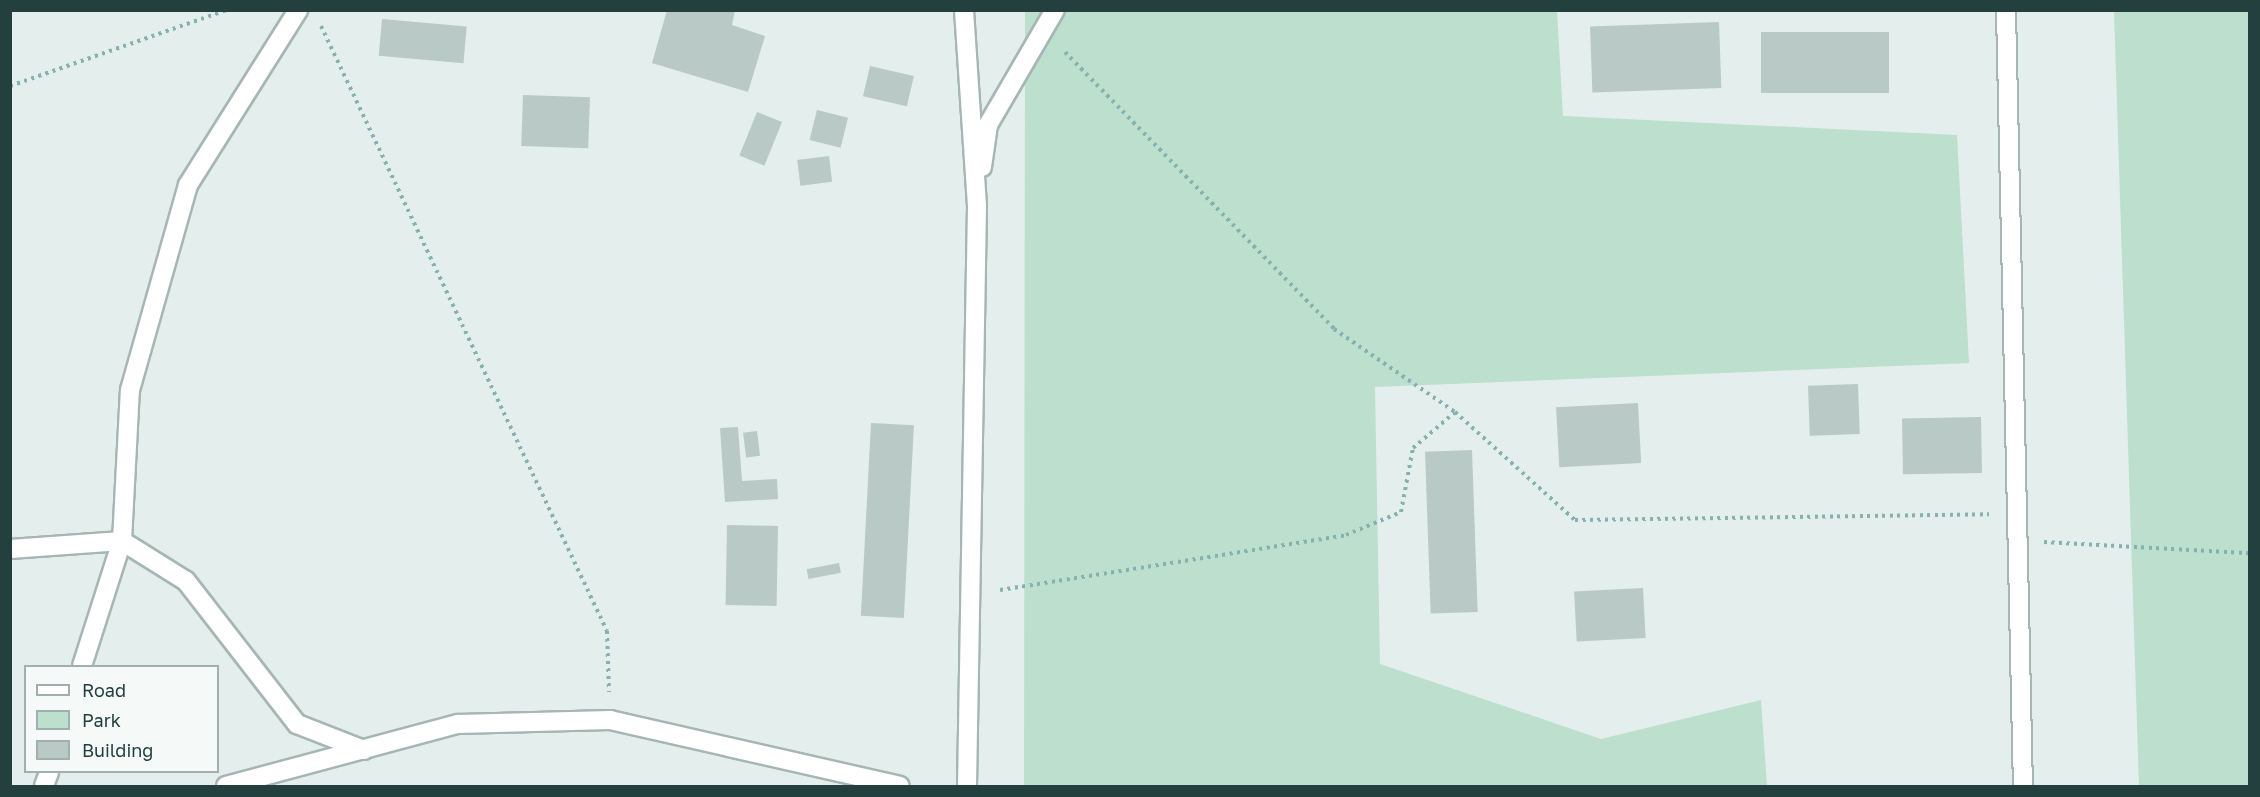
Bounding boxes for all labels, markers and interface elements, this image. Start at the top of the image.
legend [24,665,219,773]
text: Road [82,679,126,701]
text: Park [82,709,121,731]
text: Building [82,739,153,761]

